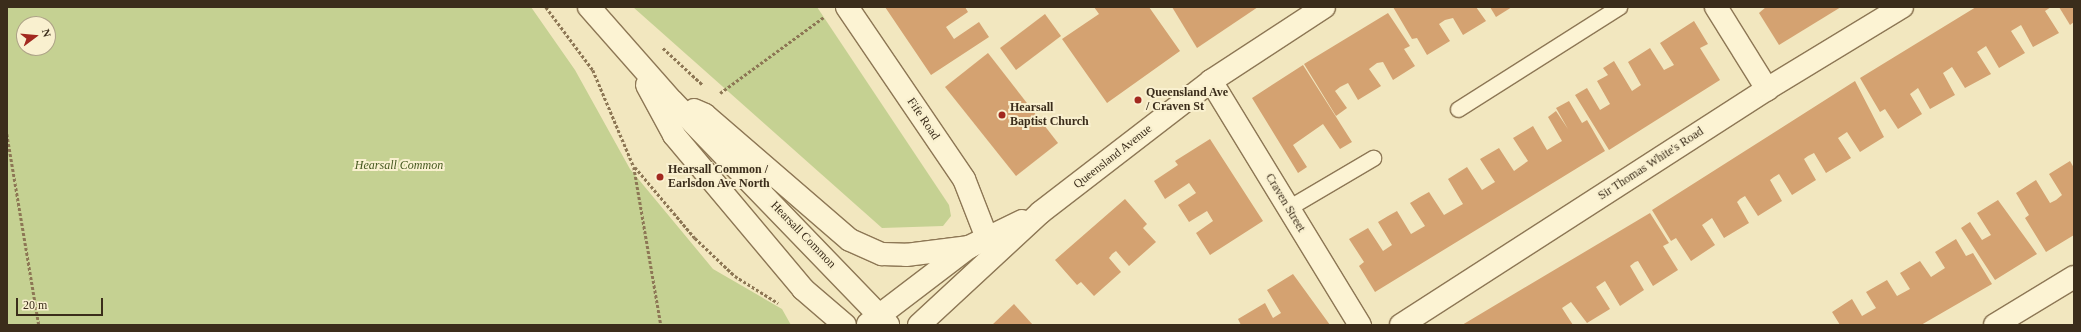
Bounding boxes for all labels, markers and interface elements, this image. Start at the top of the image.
north arrow [16,16,56,56]
text: N [40,27,53,38]
place label: Queensland Ave / Craven St [1146,86,1229,114]
street label: Fife Road [904,95,942,143]
marker: Queensland Ave / Craven St [1133,95,1143,105]
place label: Hearsall Baptist Church [1010,101,1089,129]
marker: Hearsall Baptist Church [997,110,1007,120]
street label: Queensland Avenue [1071,122,1155,192]
street label: Sir Thomas White's Road [1595,124,1707,204]
park label: Hearsall Common [355,159,443,173]
place label: Hearsall Common / Earlsdon Ave North [668,163,770,191]
street label: Craven Street [1262,171,1308,235]
marker: Hearsall Common / Earlsdon Ave North [655,172,665,182]
street label: Hearsall Common [767,198,839,272]
scale bar [18,290,105,316]
text: 20 m [23,298,47,312]

